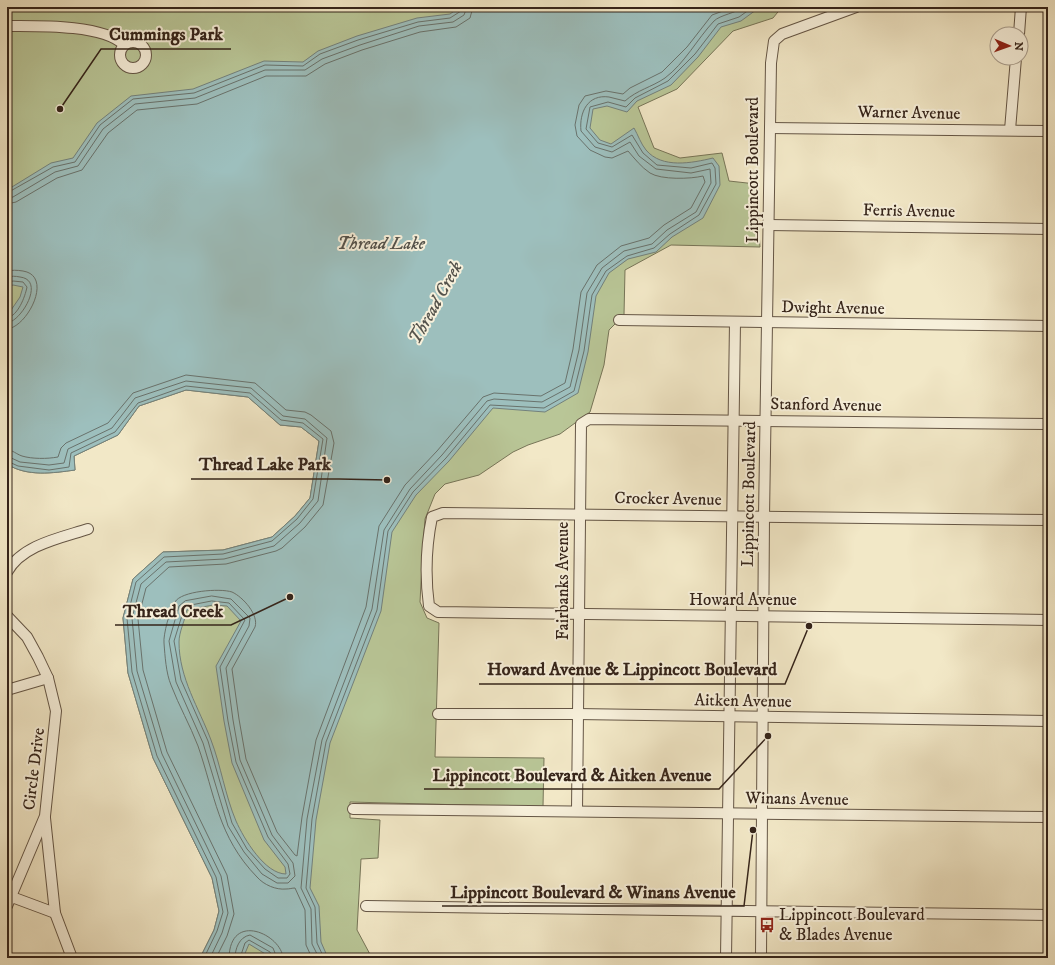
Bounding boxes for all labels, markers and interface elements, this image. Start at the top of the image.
callout: Cummings Park [101,19,231,49]
text: Cummings Park [109,24,224,46]
north arrow [989,26,1029,66]
text: N [1011,42,1025,51]
street label: Lippincott Boulevard [742,97,764,243]
street label: Warner Avenue [856,101,961,125]
street label: Ferris Avenue [863,199,955,223]
water label: Thread Lake [337,233,426,255]
water label: Thread Creek [404,257,468,348]
street label: Dwight Avenue [781,296,885,320]
street label: Stanford Avenue [770,393,882,417]
street label: Lippincott Boulevard [737,420,761,567]
callout: Thread Lake Park [191,449,339,479]
text: Thread Lake Park [198,454,332,476]
street label: Crocker Avenue [614,487,722,511]
street label: Fairbanks Avenue [552,522,574,640]
street label: Howard Avenue [689,589,797,611]
callout: Thread Creek [115,595,231,625]
text: Thread Creek [122,601,224,623]
callout: Howard Avenue & Lippincott Boulevard [479,654,785,684]
text: Howard Avenue & Lippincott Boulevard [487,659,778,681]
street label: Aitken Avenue [694,689,792,713]
street label: Circle Drive [18,727,50,811]
callout: Lippincott Boulevard & Aitken Avenue [424,759,719,789]
text: Lippincott Boulevard & Aitken Avenue [432,765,712,787]
street label: Winans Avenue [744,787,849,811]
callout: Lippincott Boulevard & Winans Avenue [442,876,744,906]
text: Lippincott Boulevard & Winans Avenue [450,882,736,904]
place label: Lippincott Boulevard & Blades Avenue [779,904,925,946]
bus stop icon: Lippincott Boulevard & Blades Avenue [758,916,776,934]

